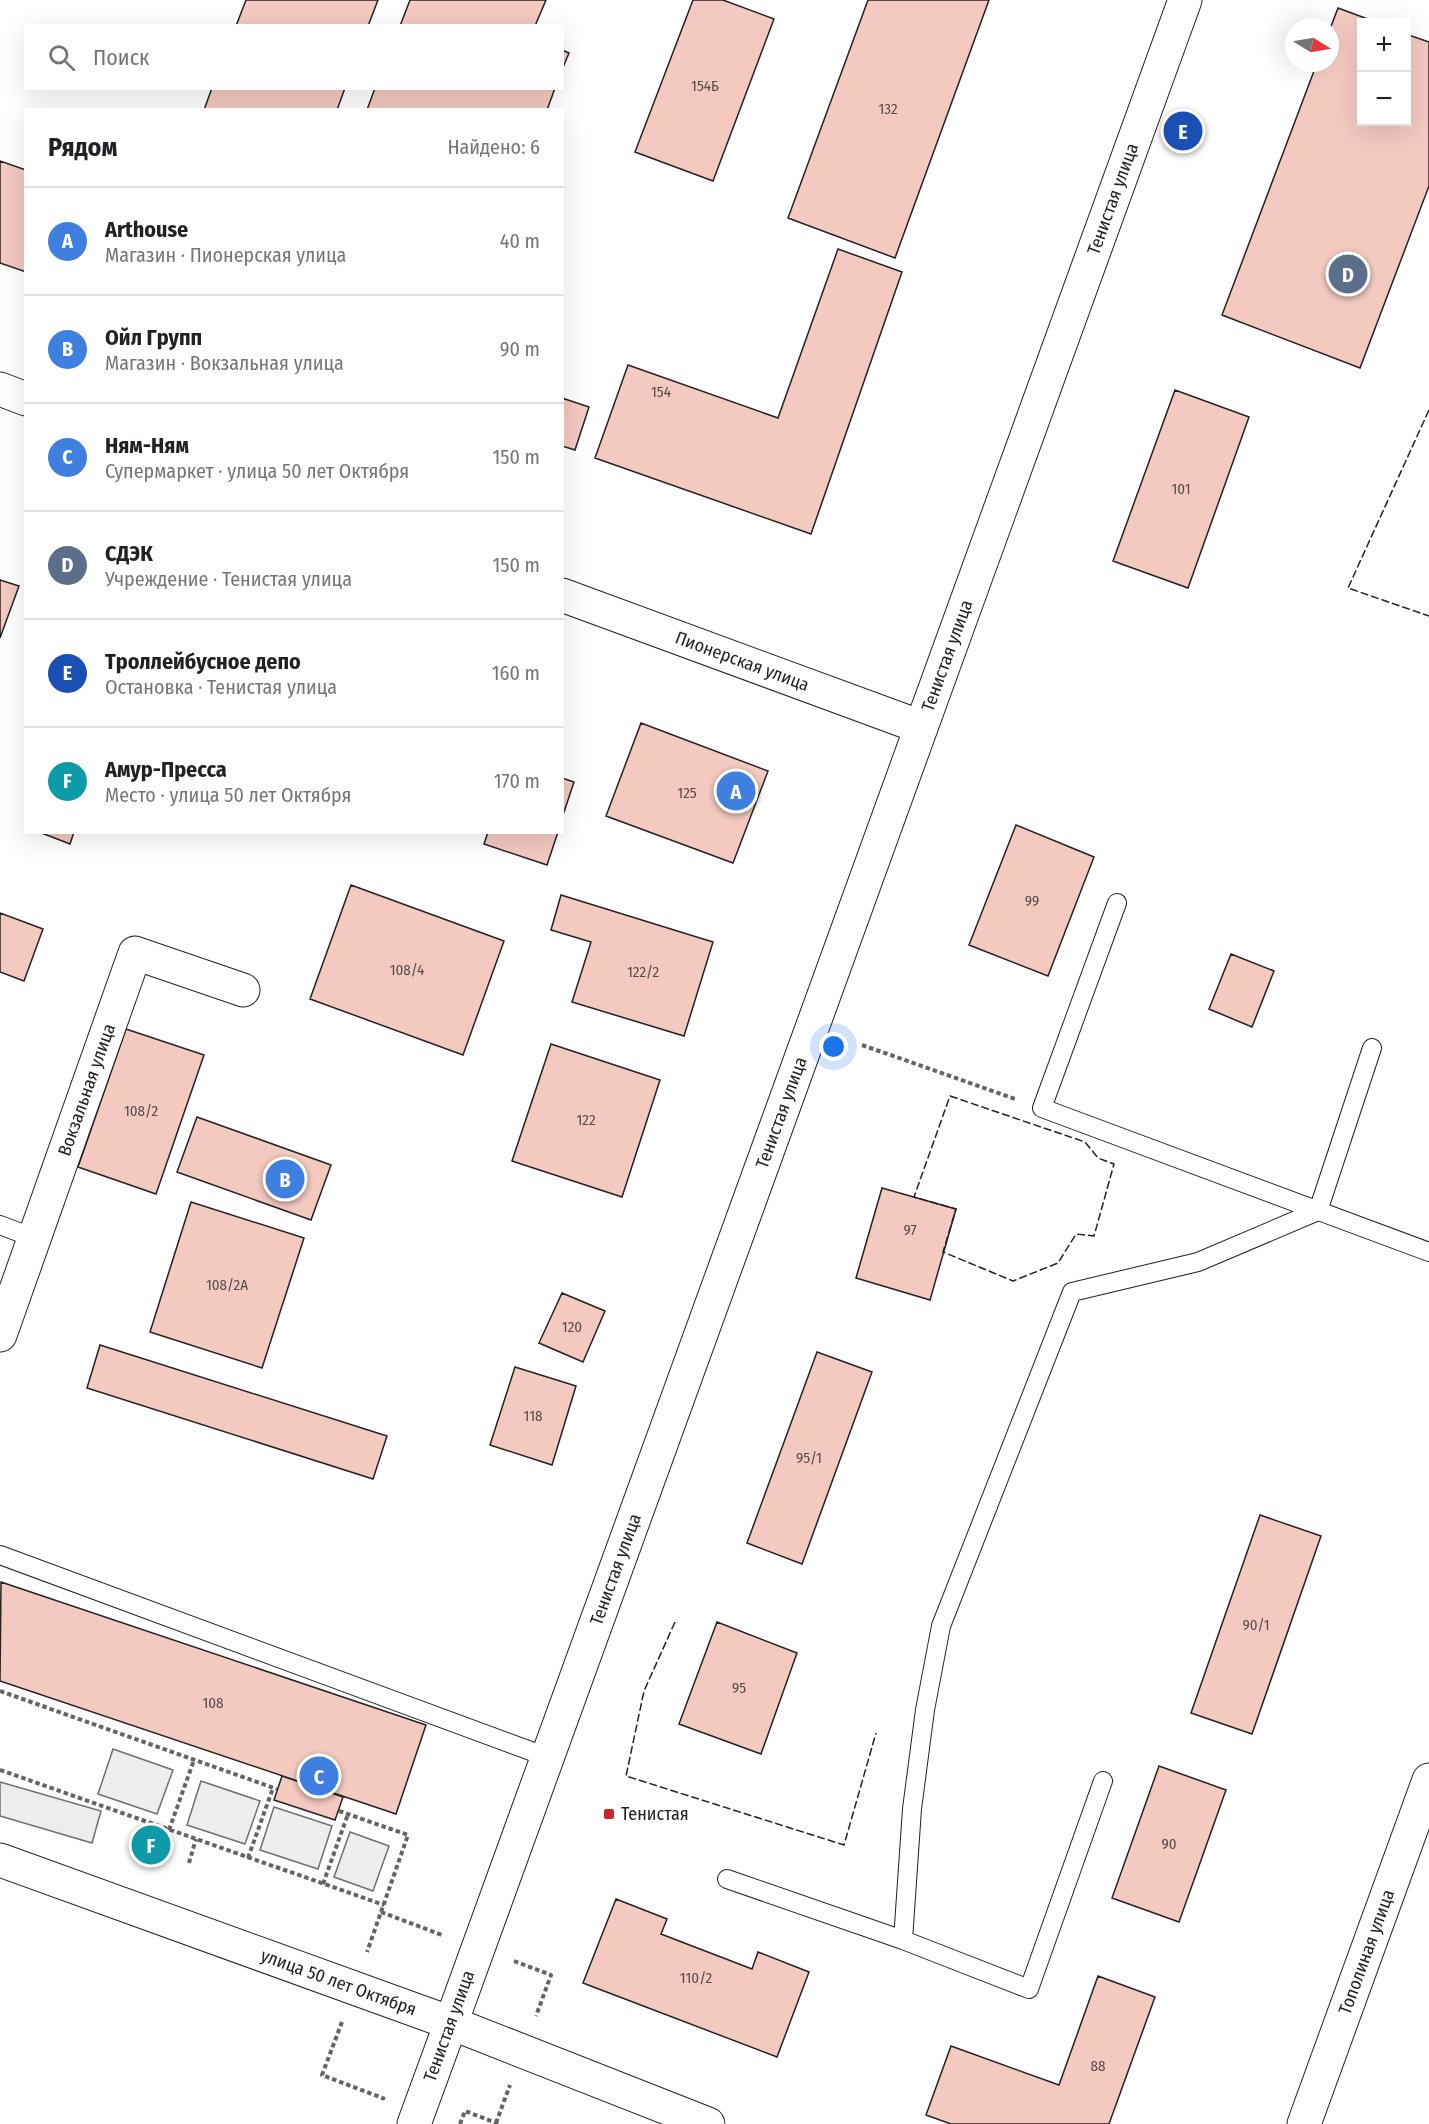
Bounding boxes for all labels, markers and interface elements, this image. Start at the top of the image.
north arrow [1285,18,1339,72]
map controls [1357,18,1411,126]
button: + [1357,18,1411,72]
search box [24,24,564,90]
icon: search [45,41,78,74]
text: Поиск [93,44,149,71]
button: − [1357,72,1411,126]
house number: 154Б [691,77,719,95]
house number: 132 [878,100,898,118]
pin: E [1164,108,1202,154]
text: Рядом [48,132,117,163]
text: Найдено: 6 [447,135,540,159]
street label: Тенистая улица [1083,140,1143,258]
text: Arthouse [105,216,188,243]
text: A [62,229,73,253]
text: 40 m [500,229,540,253]
text: Магазин · Пионерская улица [105,243,346,267]
pin: D [1328,252,1368,296]
text: Ойл Групп [105,324,202,351]
text: B [62,337,73,361]
text: 90 m [500,337,540,361]
text: Магазин · Вокзальная улица [105,351,344,375]
house number: 154 [651,383,671,401]
text: Ням-Ням [105,432,189,459]
text: C [62,445,73,469]
text: 150 m [493,445,540,469]
text: Супермаркет · улица 50 лет Октября [105,459,409,483]
house number: 101 [1171,480,1191,498]
text: СДЭК [105,540,153,567]
text: D [62,553,73,577]
text: 150 m [493,553,540,577]
text: Учреждение · Тенистая улица [105,567,352,591]
street label: Тенистая улица [917,597,977,715]
street label: Пионерская улица [672,627,812,696]
text: Троллейбусное депо [105,648,301,675]
text: E [63,661,72,685]
text: 160 m [492,661,540,685]
text: Остановка · Тенистая улица [105,675,337,699]
text: Амур-Пресса [105,756,227,783]
pin: A [716,768,756,814]
text: F [63,769,72,793]
text: 170 m [494,769,540,793]
text: Место · улица 50 лет Октября [105,783,351,807]
house number: 125 [677,784,697,802]
house number: 99 [1025,892,1039,910]
house number: 108/4 [390,961,424,979]
house number: 122/2 [627,963,659,981]
street label: Вокзальная улица [53,1021,120,1159]
your location [819,1032,848,1061]
street label: Тенистая улица [751,1054,812,1171]
house number: 108/2 [124,1102,158,1120]
house number: 122 [576,1111,596,1129]
pin: B [266,1156,304,1202]
house number: 97 [903,1221,917,1239]
house number: 108/2А [206,1276,248,1294]
house number: 120 [562,1318,582,1336]
house number: 118 [524,1407,543,1425]
house number: 95/1 [796,1449,822,1467]
street label: Тенистая улица [585,1511,646,1628]
house number: 90/1 [1242,1616,1270,1634]
house number: 95 [732,1679,746,1697]
house number: 108 [202,1694,224,1712]
pin: C [300,1754,338,1798]
place label: Тенистая [621,1803,689,1825]
marker: Тенистая [602,1807,616,1821]
pin: F [132,1822,170,1868]
house number: 90 [1161,1835,1177,1853]
street label: Тополиная улица [1334,1886,1399,2017]
street label: улица 50 лет Октября [258,1944,419,2021]
street label: Тенистая улица [419,1967,479,2085]
house number: 110/2 [680,1969,713,1987]
house number: 88 [1090,2057,1106,2075]

